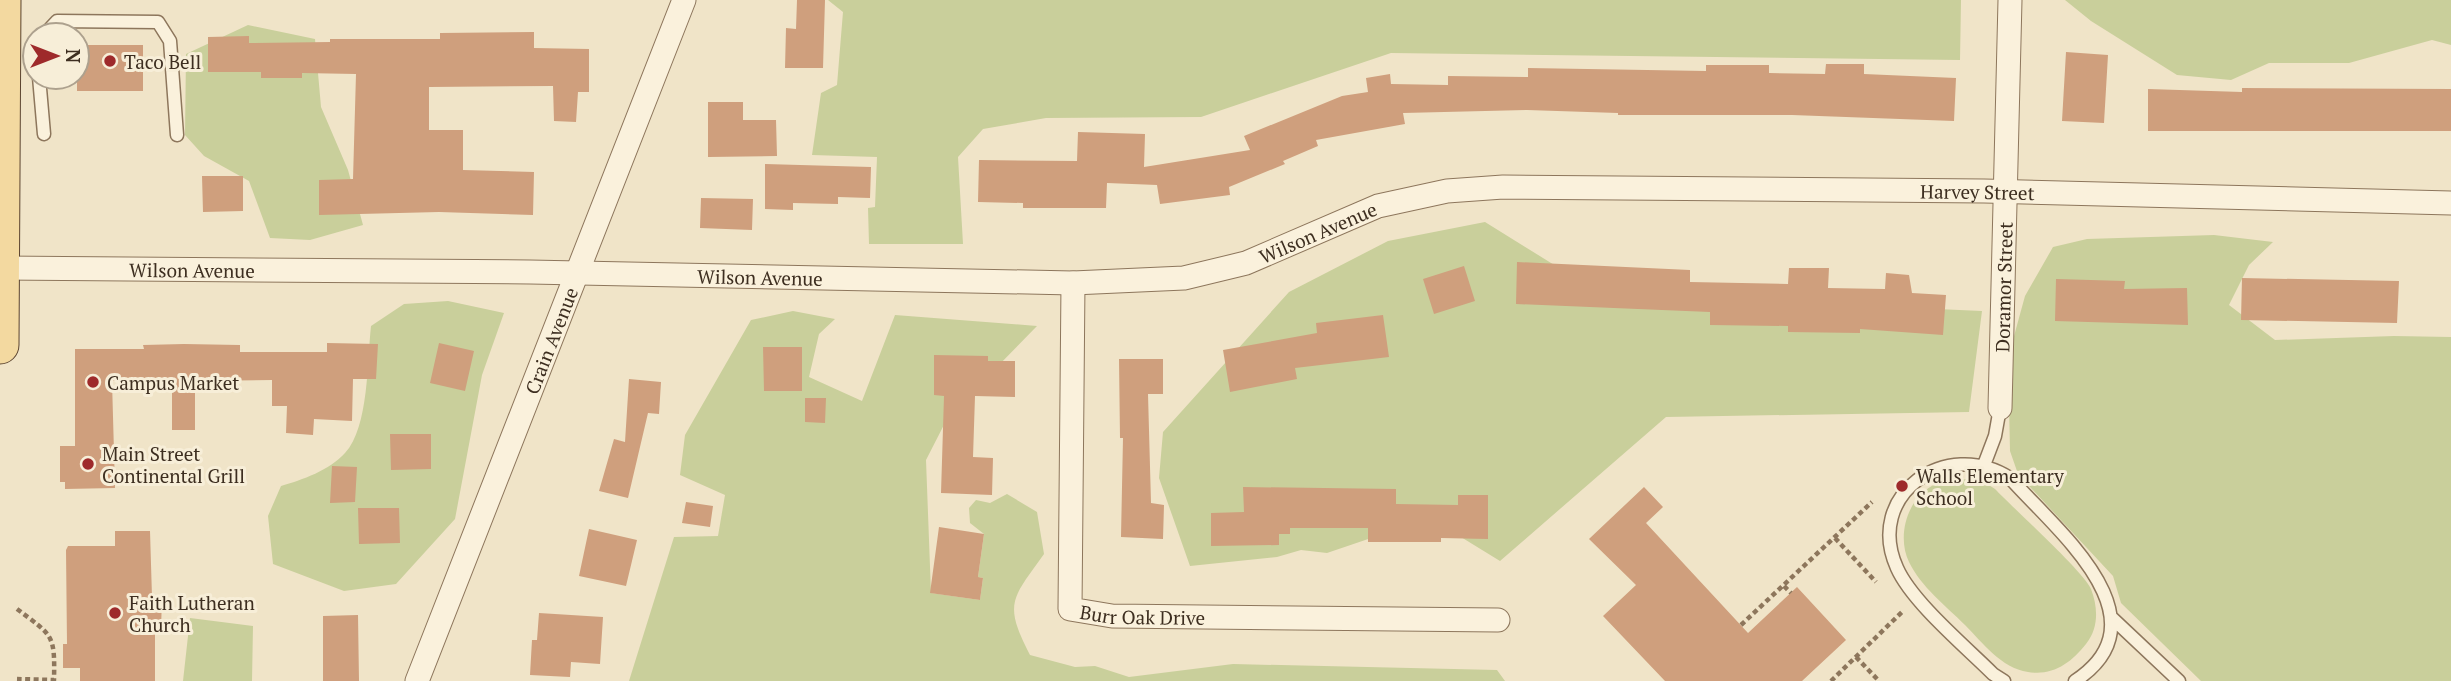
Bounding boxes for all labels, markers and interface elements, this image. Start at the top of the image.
north arrow [21,21,91,91]
text: N [61,49,86,64]
place label: Taco Bell [124,49,201,74]
marker: Taco Bell [102,53,118,69]
street label: Harvey Street [1920,178,2035,205]
street label: Wilson Avenue [1255,196,1380,268]
street label: Doramor Street [1989,222,2017,353]
street label: Wilson Avenue [129,256,255,282]
street label: Wilson Avenue [697,263,823,290]
street label: Crain Avenue [518,283,583,397]
place label: Campus Market [107,370,239,395]
marker: Campus Market [85,374,101,390]
place label: Main Street Continental Grill [102,441,245,488]
marker: Main Street Continental Grill [80,456,96,472]
place label: Walls Elementary School [1916,463,2064,510]
marker: Walls Elementary School [1894,478,1910,494]
place label: Faith Lutheran Church [129,590,255,637]
street label: Burr Oak Drive [1078,598,1205,629]
marker: Faith Lutheran Church [107,605,123,621]

